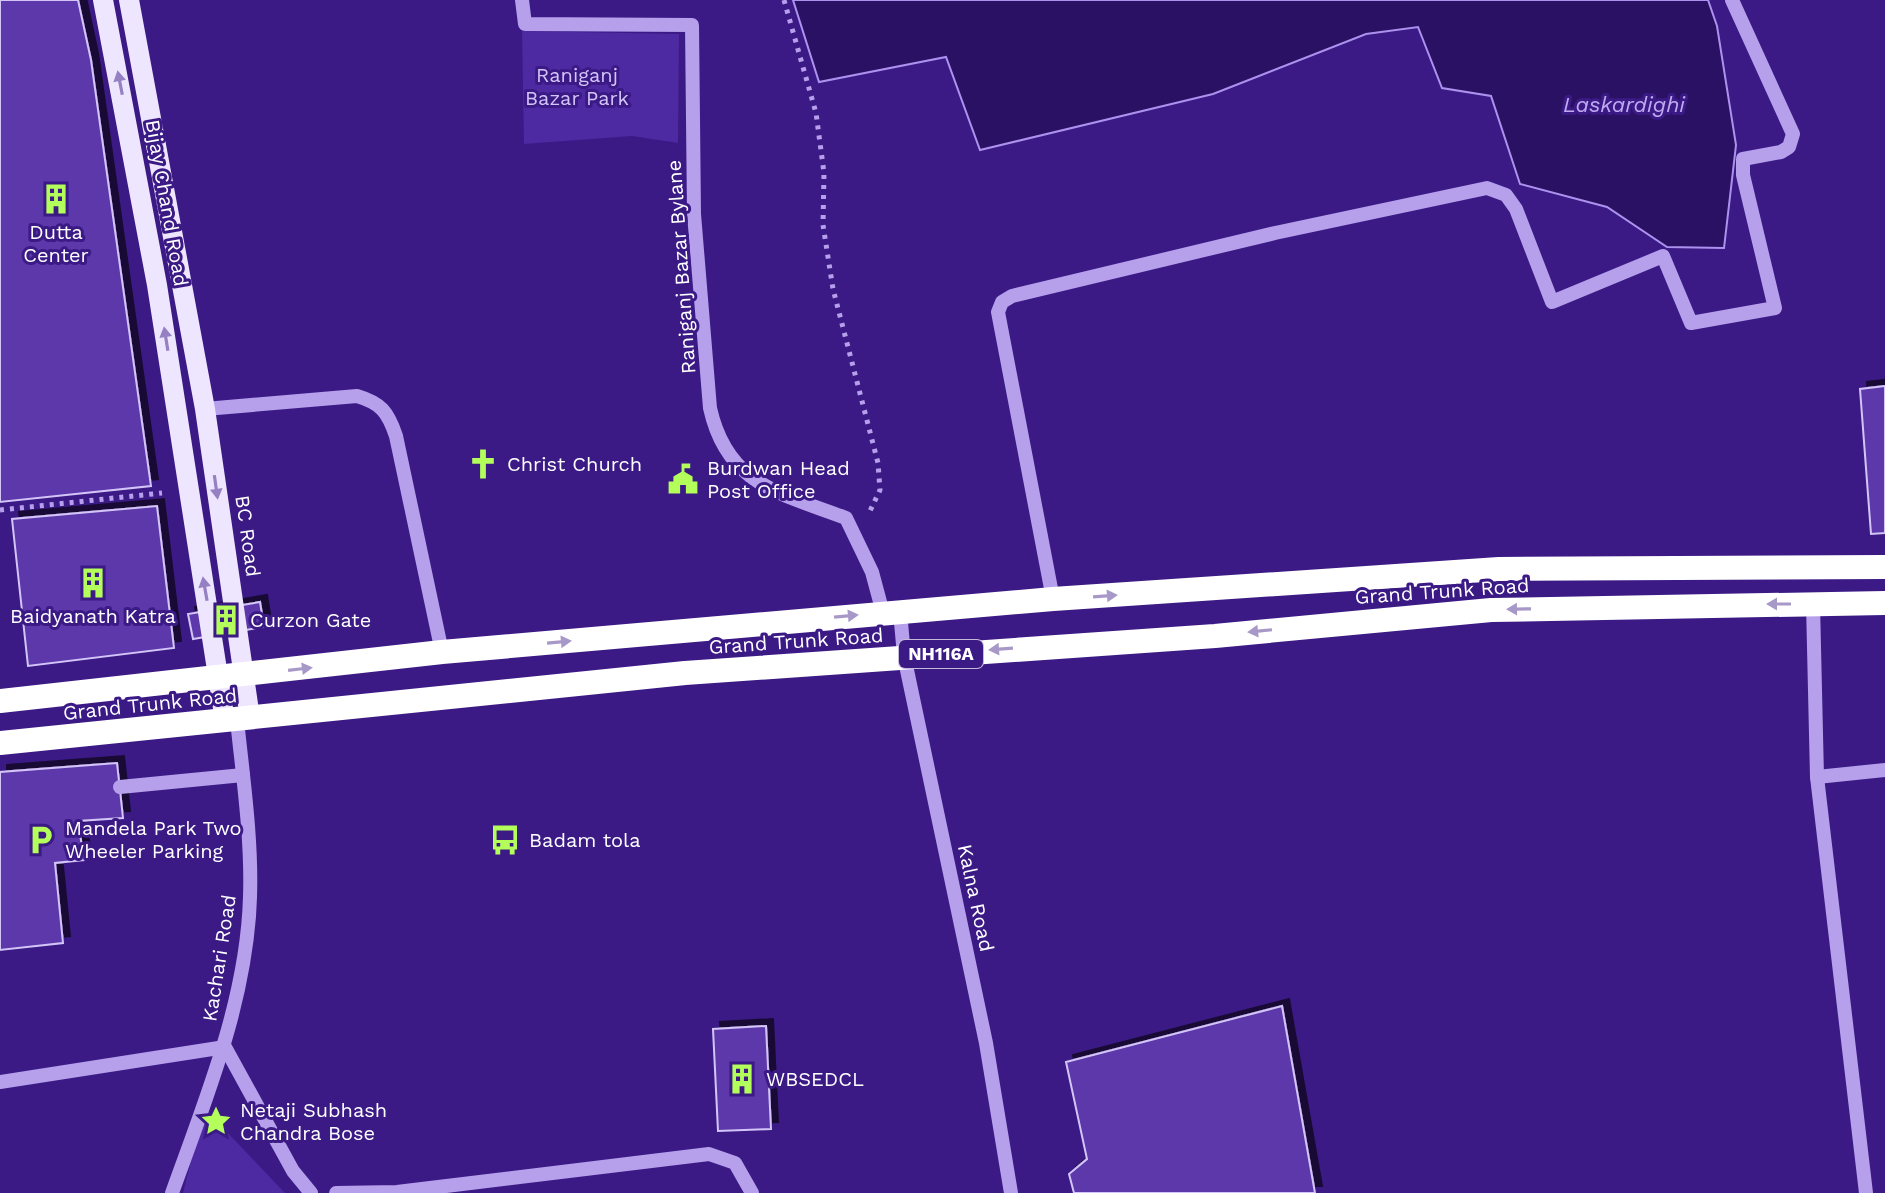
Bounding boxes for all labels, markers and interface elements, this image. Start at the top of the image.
park label: Raniganj Bazar Park [525,63,629,110]
one-way arrow [113,71,125,96]
water label: Laskardighi [1563,92,1686,117]
street label: Bijay Chand Road [141,118,193,288]
street label: Raniganj Bazar Bylane [662,159,700,375]
building icon: Dutta Center [39,182,73,216]
place label: Dutta Center [23,220,89,267]
one-way arrow [159,326,172,351]
church icon: Christ Church [466,447,500,481]
place label: Christ Church [507,452,642,476]
place label: Burdwan Head Post Office [707,456,850,503]
public building icon: Burdwan Head Post Office [666,462,700,496]
one-way arrow [210,474,223,499]
street label: BC Road [230,494,266,578]
building icon: Baidyanath Katra [76,566,110,600]
street label: Grand Trunk Road [1354,573,1530,609]
one-way arrow [198,576,210,601]
one-way arrow [1093,589,1118,602]
one-way arrow [1766,598,1791,610]
building icon: Curzon Gate [209,603,243,637]
one-way arrow [1506,603,1531,615]
place label: Baidyanath Katra [10,604,176,628]
place label: Curzon Gate [250,608,371,632]
one-way arrow [834,609,859,622]
street label: Grand Trunk Road [708,623,884,659]
one-way arrow [1247,625,1272,638]
one-way arrow [547,635,572,648]
road number: NH116A [899,640,983,668]
one-way arrow [988,643,1013,656]
one-way arrow [288,663,313,676]
street label: Grand Trunk Road [62,683,238,725]
place label: Mandela Park Two Wheeler Parking [65,816,242,863]
parking icon: Mandela Park Two Wheeler Parking [24,823,58,857]
bus stop icon: Badam tola [488,823,522,857]
place label: Badam tola [529,828,641,852]
street label: Kalna Road [953,842,999,954]
street label: Kachari Road [197,893,241,1023]
building icon: WBSEDCL [725,1062,759,1096]
place label: WBSEDCL [766,1067,864,1091]
place label: Netaji Subhash Chandra Bose [240,1098,387,1145]
place icon: Netaji Subhash Chandra Bose [199,1104,233,1138]

